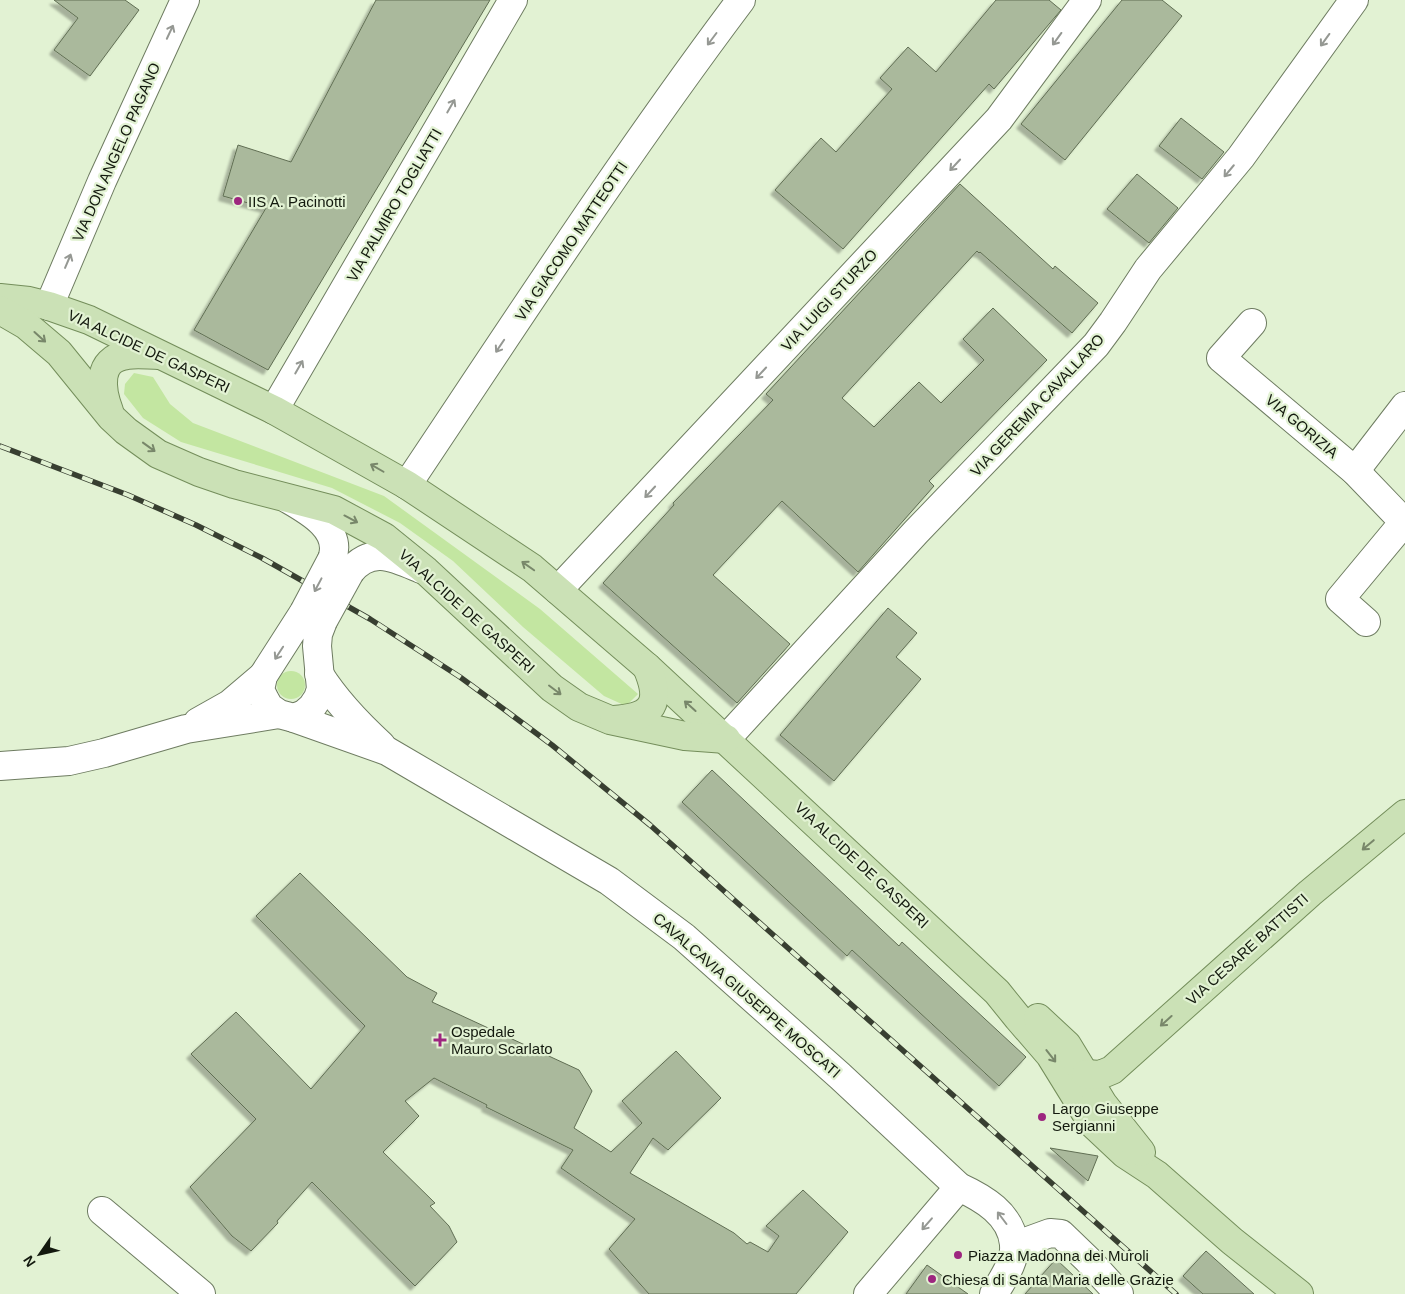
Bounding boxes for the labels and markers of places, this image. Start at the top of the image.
place label: IIS A. Pacinotti [248,193,346,210]
marker: IIS A. Pacinotti [232,195,244,207]
place label: Ospedale Mauro Scarlato [451,1023,553,1057]
marker: Ospedale Mauro Scarlato [433,1033,447,1047]
place label: Largo Giuseppe Sergianni [1052,1100,1159,1134]
marker: Largo Giuseppe Sergianni [1036,1111,1048,1123]
place label: Piazza Madonna dei Muroli [968,1247,1149,1264]
marker: Piazza Madonna dei Muroli [952,1249,964,1261]
place label: Chiesa di Santa Maria delle Grazie [942,1271,1174,1288]
marker: Chiesa di Santa Maria delle Grazie [926,1273,938,1285]

